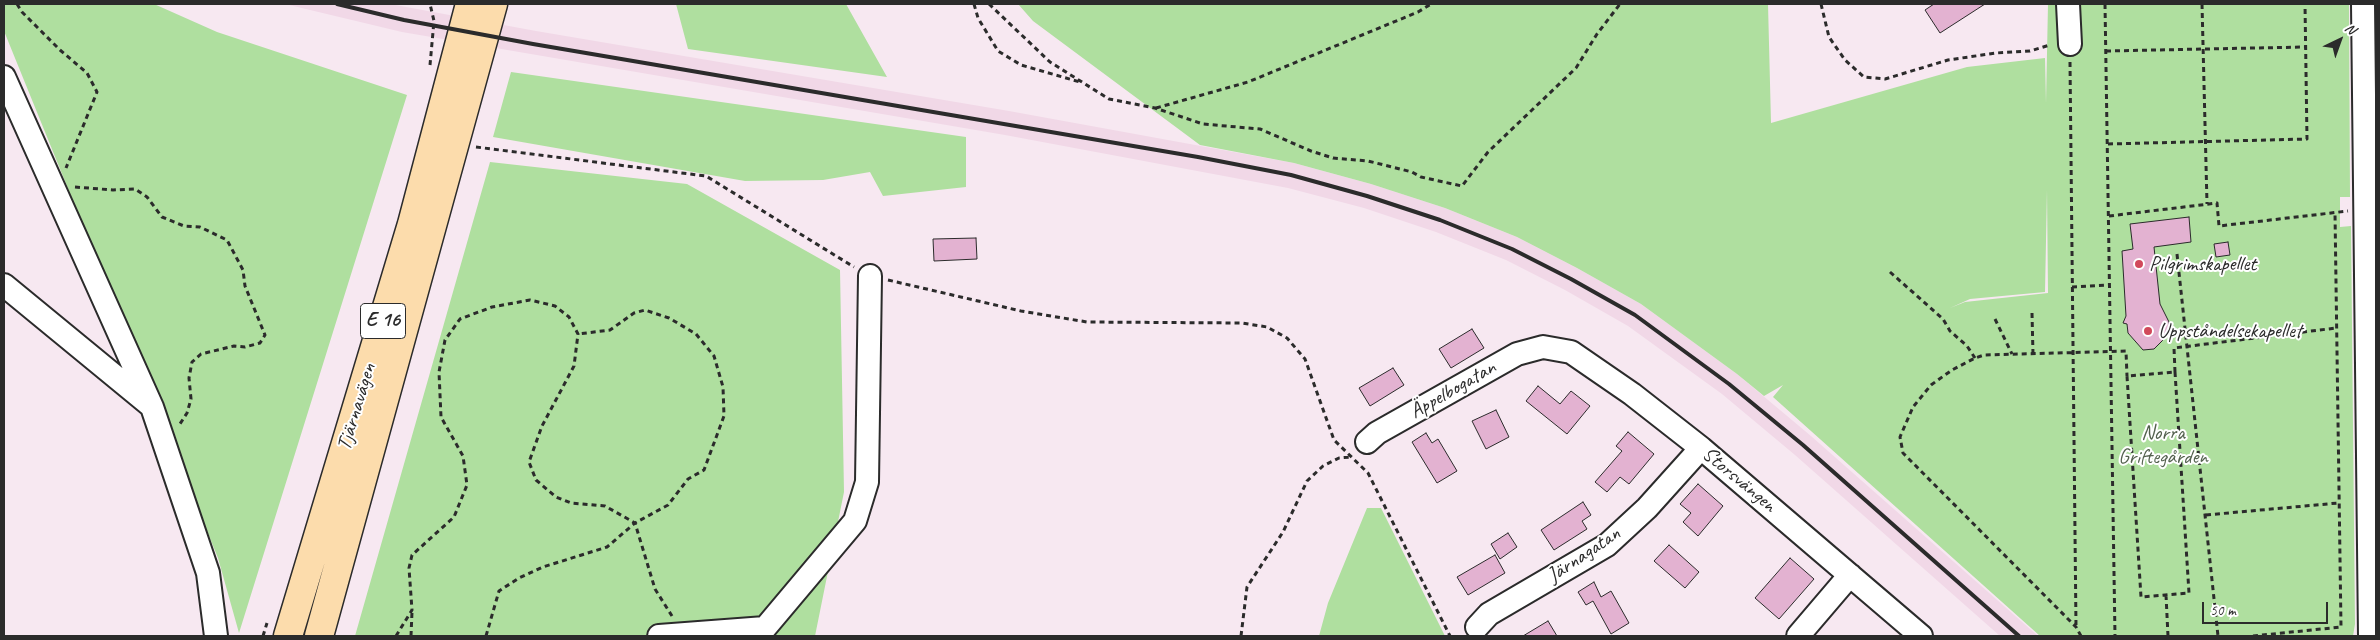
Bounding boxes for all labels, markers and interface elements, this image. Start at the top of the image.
north arrow [2315,15,2365,65]
text: N [2341,19,2359,38]
place label: Pilgrimskapellet [2149,251,2256,277]
marker: Pilgrimskapellet [2133,258,2145,270]
road number: E 16 [360,304,406,338]
place label: Uppståndelsekapellet [2158,318,2302,344]
marker: Uppståndelsekapellet [2142,325,2154,337]
street label: Äppelbogatan [1406,355,1500,425]
street label: Tjärnavägen [332,361,382,453]
park label: Norra Griftegården [2118,420,2208,470]
street label: Storsvängen [1697,442,1781,518]
street label: Järnagatan [1543,521,1625,589]
scale bar [2205,592,2331,624]
text: 50 m [2210,601,2236,620]

